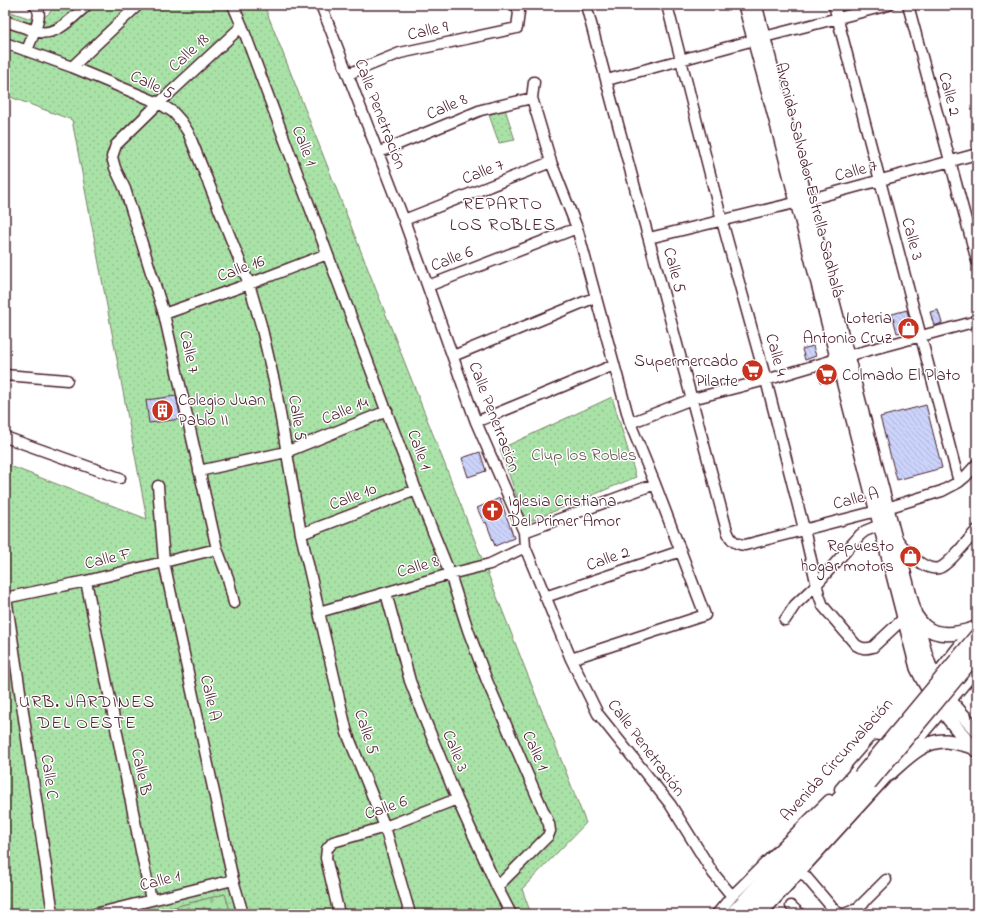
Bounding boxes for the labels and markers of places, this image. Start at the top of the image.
place label: Loteria Antonio Cruz [803,306,893,351]
shop icon: Loteria Antonio Cruz [895,315,921,341]
place label: Supermercado Pilarte [634,349,738,394]
supermarket icon: Supermercado Pilarte [740,358,766,384]
supermarket icon: Colmado El Plato [814,362,840,388]
place label: Colmado El Plato [842,363,961,388]
place label: Colegio Juan Pablo II [178,388,265,433]
building icon: Colegio Juan Pablo II [150,397,176,423]
place label: Iglesia Cristiana Del Primer Amor [507,489,621,534]
church icon: Iglesia Cristiana Del Primer Amor [479,498,505,524]
place label: Repuesto hogar motors [800,534,894,581]
shop icon: Repuesto hogar motors [897,543,923,569]

